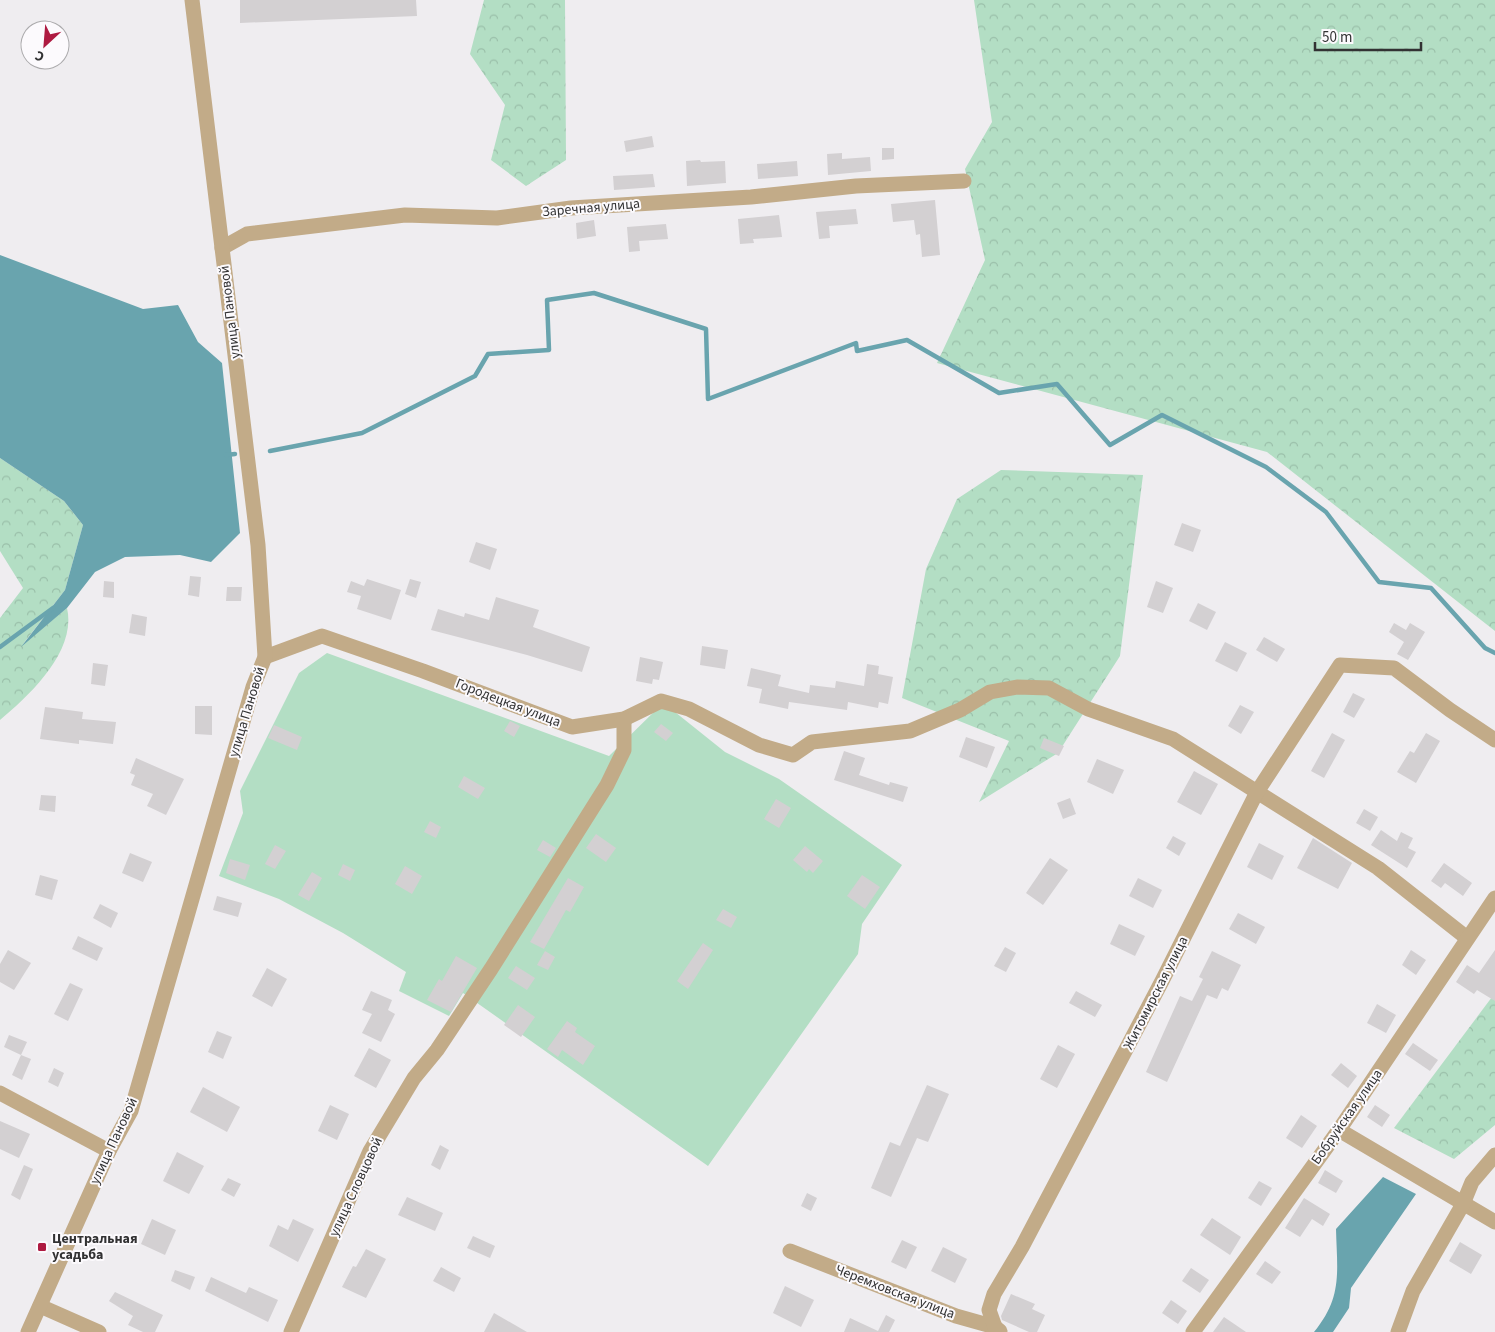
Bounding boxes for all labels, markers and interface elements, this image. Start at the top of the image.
north arrow [20,20,70,70]
scale bar [1315,20,1421,52]
text: 50 m [1322,27,1352,48]
text: С [32,45,48,67]
street label: Заречная улица [541,194,641,222]
street label: улица Пановой [214,264,246,360]
street label: улица Пановой [224,664,270,760]
street label: Городецкая улица [453,674,563,732]
street label: Житомирская улица [1119,933,1193,1053]
street label: Бобруйская улица [1307,1065,1387,1169]
street label: улица Пановой [85,1094,143,1188]
street label: улица Словцовой [324,1134,388,1240]
place label: Центральная усадьба [52,1229,138,1265]
marker: Центральная усадьба [36,1241,48,1253]
street label: Черемховская улица [832,1260,958,1324]

